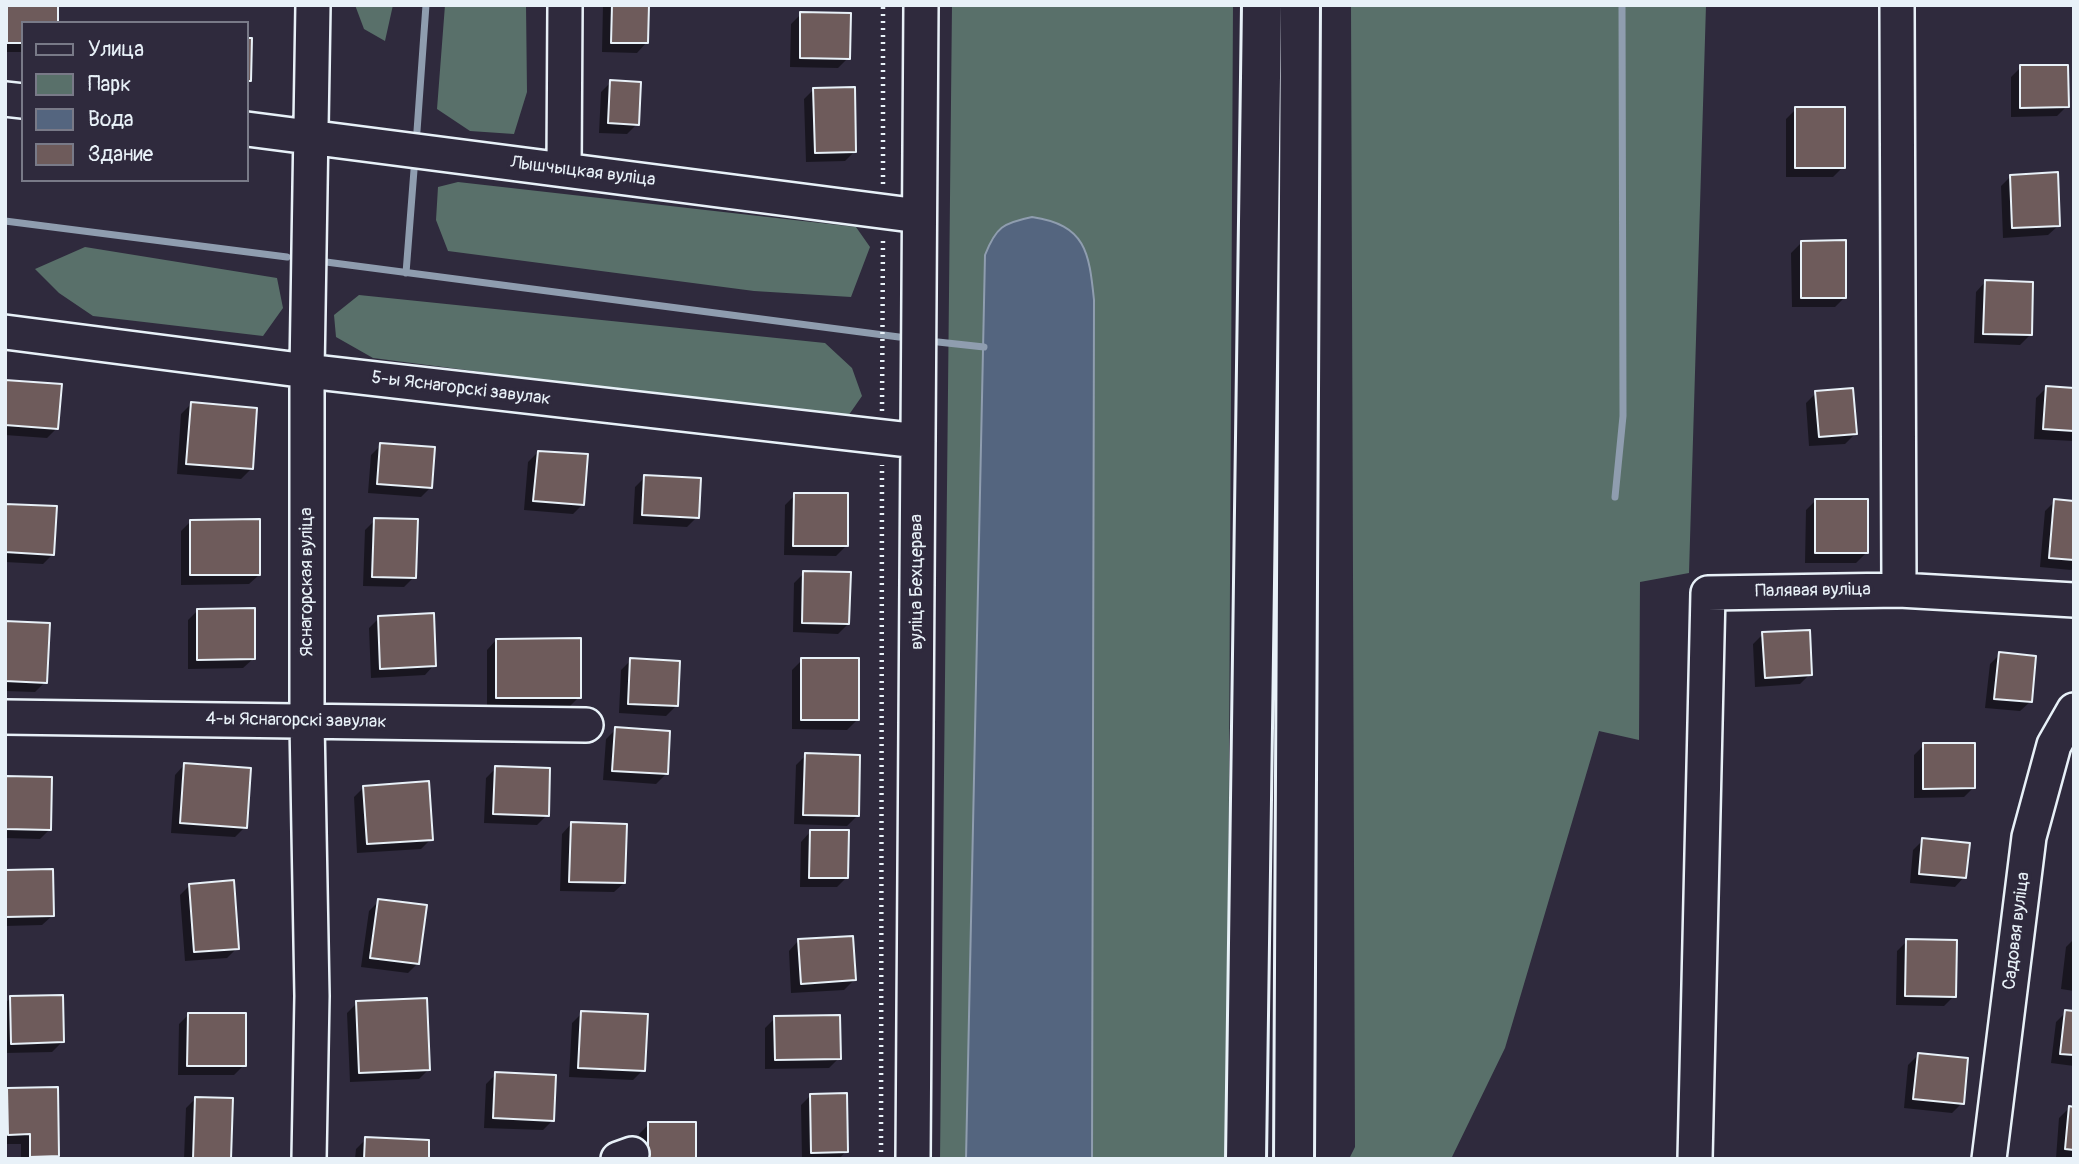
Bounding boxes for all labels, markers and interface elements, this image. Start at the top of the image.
legend [21,21,248,182]
text: Улица [88,36,144,63]
text: Парк [88,71,131,98]
text: Вода [88,106,134,133]
text: Здание [88,141,153,168]
street label: Лышчыцкая вуліца [509,152,657,192]
street label: 5-ы Яснагорскі завулак [370,367,552,411]
street label: Яснагорская вуліца [296,507,318,657]
street label: вуліца Бехцерава [906,514,928,650]
street label: Палявая вуліца [1755,579,1871,603]
street label: 4-ы Яснагорскі завулак [205,709,387,733]
street label: Садовая вуліца [1999,871,2035,991]

